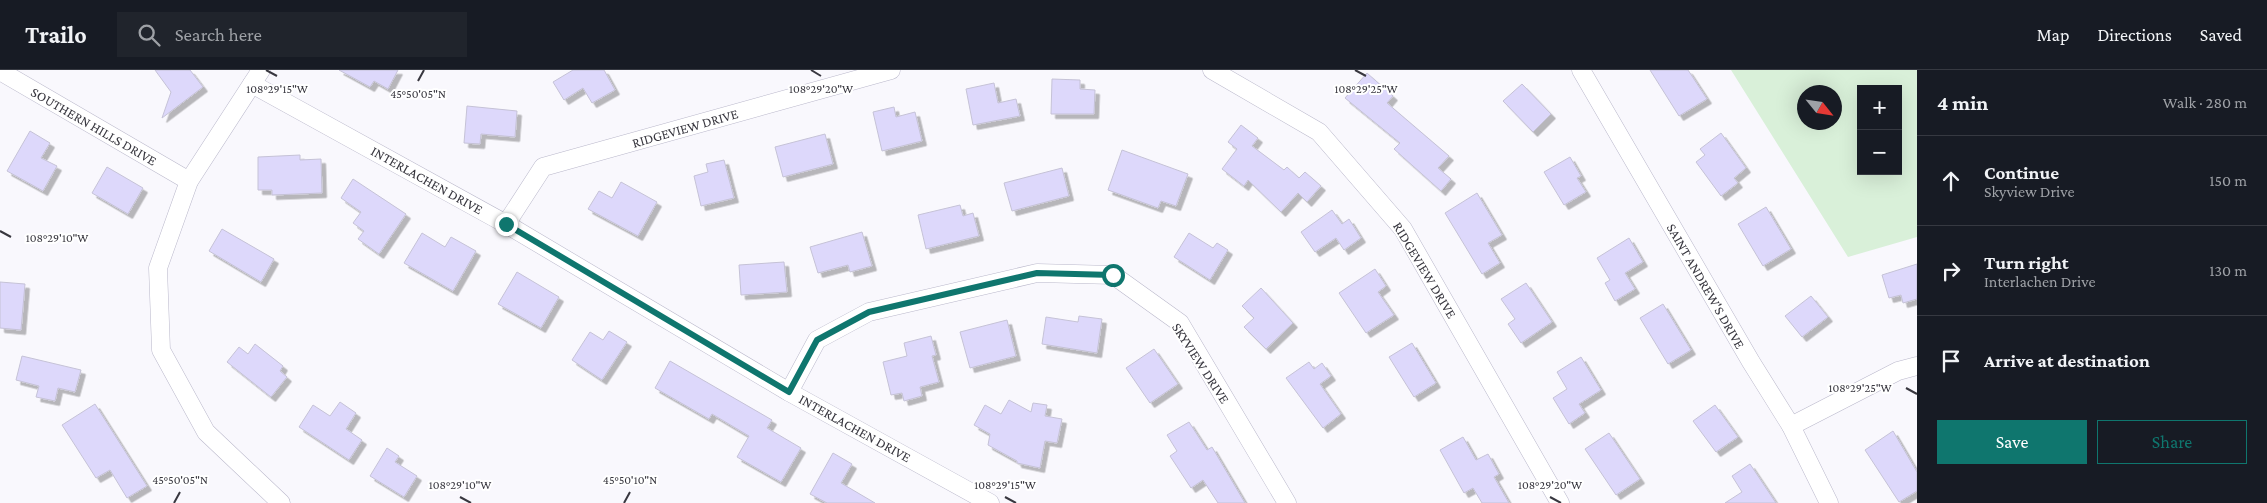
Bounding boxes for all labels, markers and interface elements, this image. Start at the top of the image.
search box [117,12,467,57]
text: Trailo [25,21,87,48]
icon: search [135,21,163,49]
text: Search here [175,24,262,45]
text: Map [2037,25,2069,45]
text: Directions [2097,25,2172,45]
text: Saved [2200,25,2242,45]
text: 108°29'15"W [246,82,308,96]
text: 108°29'20"W [789,82,853,96]
text: 108°29'25"W [1334,82,1398,96]
street label: SOUTHERN HILLS DRIVE [28,83,160,169]
north arrow [1797,85,1842,130]
map controls [1857,85,1902,175]
button: + [1857,85,1902,130]
text: 45°50'05"N [390,87,446,101]
text: 4 min [1937,91,1988,115]
text: Walk · 280 m [2163,94,2247,111]
street label: RIDGEVIEW DRIVE [630,105,740,151]
button: − [1857,130,1902,175]
street label: INTERLACHEN DRIVE [368,143,486,218]
text: Continue [1984,162,2059,183]
icon: ahead [1937,167,1965,195]
text: 150 m [2209,172,2247,189]
text: Skyview Drive [1984,183,2075,200]
route end [495,213,518,236]
street label: RIDGEVIEW DRIVE [1390,219,1460,321]
street label: SAINT ANDREW'S DRIVE [1664,221,1749,352]
text: 108°29'10"W [26,231,88,245]
text: Turn right [1984,252,2069,273]
icon: right [1937,257,1965,285]
text: 130 m [2209,262,2247,279]
route start [1102,264,1125,287]
text: Interlachen Drive [1984,273,2095,290]
street label: SKYVIEW DRIVE [1169,320,1233,407]
icon: arrive [1937,347,1965,375]
text: Arrive at destination [1984,350,2150,371]
text: 108°29'25"W [1828,381,1892,395]
street label: INTERLACHEN DRIVE [796,391,914,466]
button: Save [1937,420,2087,464]
button: Share [2097,420,2247,464]
text: 45°50'05"N [152,473,208,487]
text: 45°50'10"N [603,473,657,487]
text: 108°29'10"W [429,478,491,492]
text: 108°29'15"W [974,478,1036,492]
text: 108°29'20"W [1518,478,1582,492]

